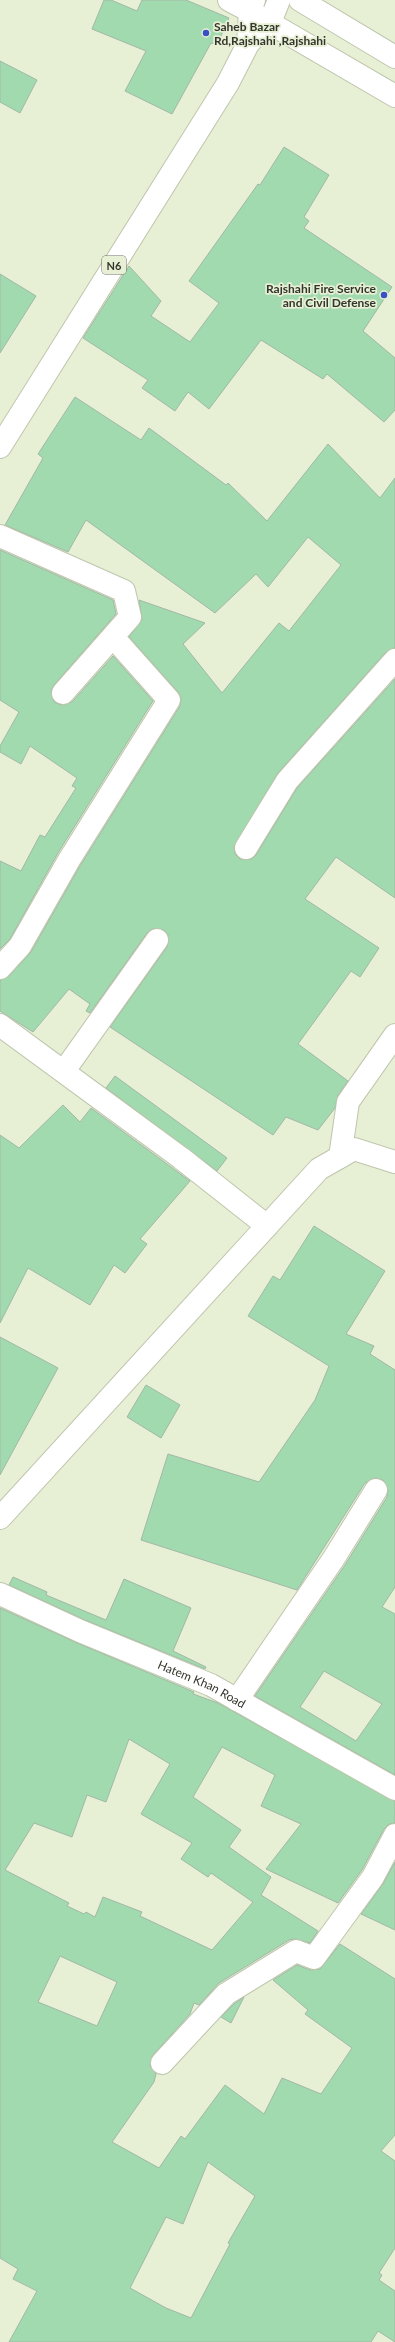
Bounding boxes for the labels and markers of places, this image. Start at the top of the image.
place label: Saheb Bazar Rd,Rajshahi ,Rajshahi [214,19,326,48]
marker: Saheb Bazar Rd,Rajshahi ,Rajshahi [201,28,211,38]
place label: Rajshahi Fire Service and Civil Defense [266,281,377,310]
marker: Rajshahi Fire Service and Civil Defense [379,290,389,300]

